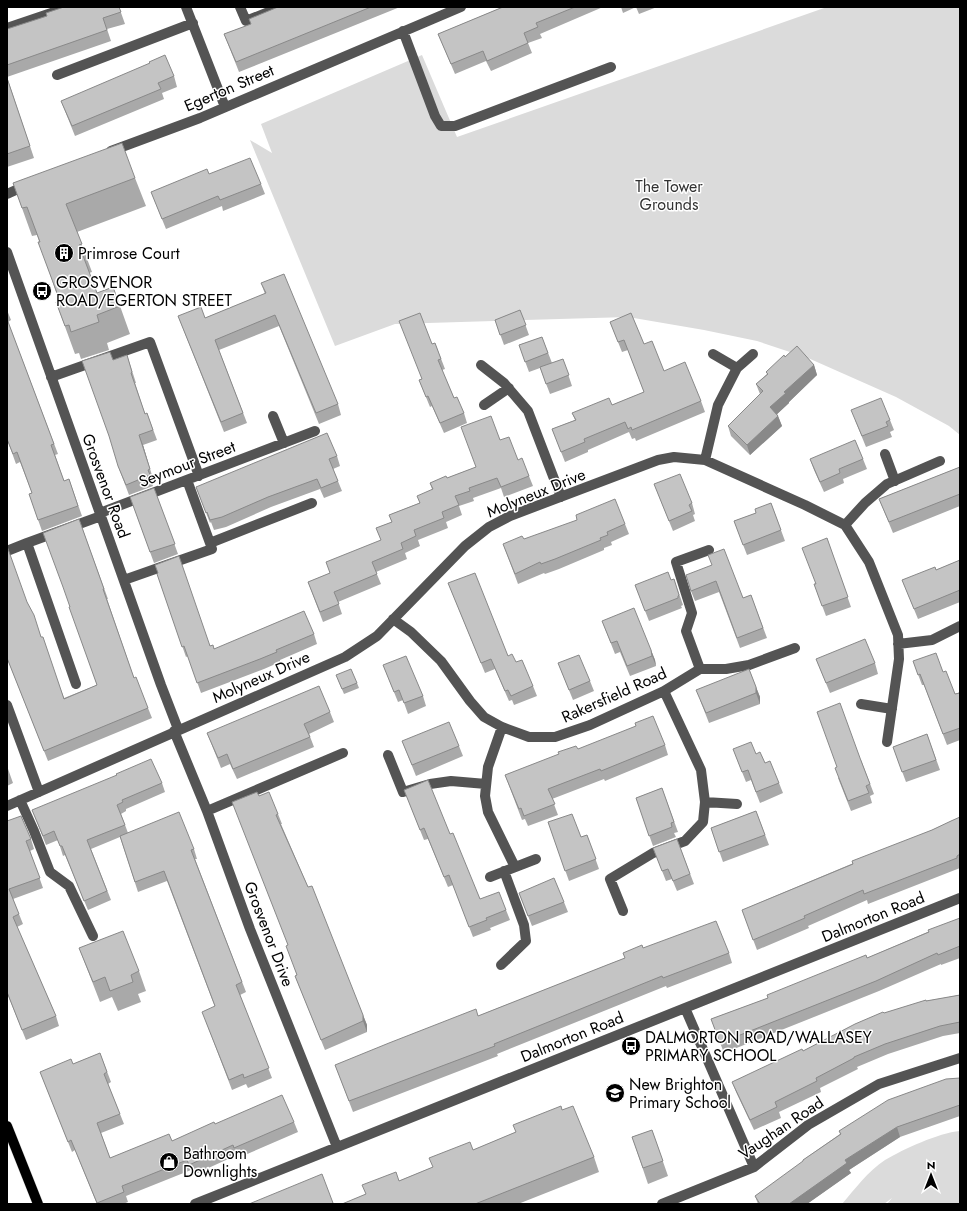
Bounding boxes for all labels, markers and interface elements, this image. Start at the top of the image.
street label: Egerton Street [181,59,278,117]
park label: The Tower Grounds [635,175,703,216]
building icon: Primrose Court [53,242,75,264]
place label: Primrose Court [78,242,180,265]
place label: GROSVENOR ROAD/EGERTON STREET [56,271,233,312]
bus stop icon: GROSVENOR ROAD/EGERTON STREET [31,280,53,302]
street label: Grosvenor Road [76,431,136,541]
street label: Seymour Street [135,435,239,493]
street label: Molyneux Drive [483,463,589,523]
street label: Molyneux Drive [209,645,313,709]
street label: Rakersfield Road [558,662,670,728]
street label: Grosvenor Drive [238,878,300,990]
street label: Dalmorton Road [818,886,928,948]
street label: Dalmorton Road [517,1006,627,1068]
place label: DALMORTON ROAD/WALLASEY PRIMARY SCHOOL [645,1026,872,1067]
bus stop icon: DALMORTON ROAD/WALLASEY PRIMARY SCHOOL [620,1035,642,1057]
place label: New Brighton Primary School [629,1073,731,1114]
school or university icon: New Brighton Primary School [604,1082,626,1104]
street label: Vaughan Road [734,1091,828,1165]
place label: Bathroom Downlights [183,1142,257,1183]
shop icon: Bathroom Downlights [158,1151,180,1173]
north arrow [911,1155,951,1195]
text: N [927,1157,935,1173]

